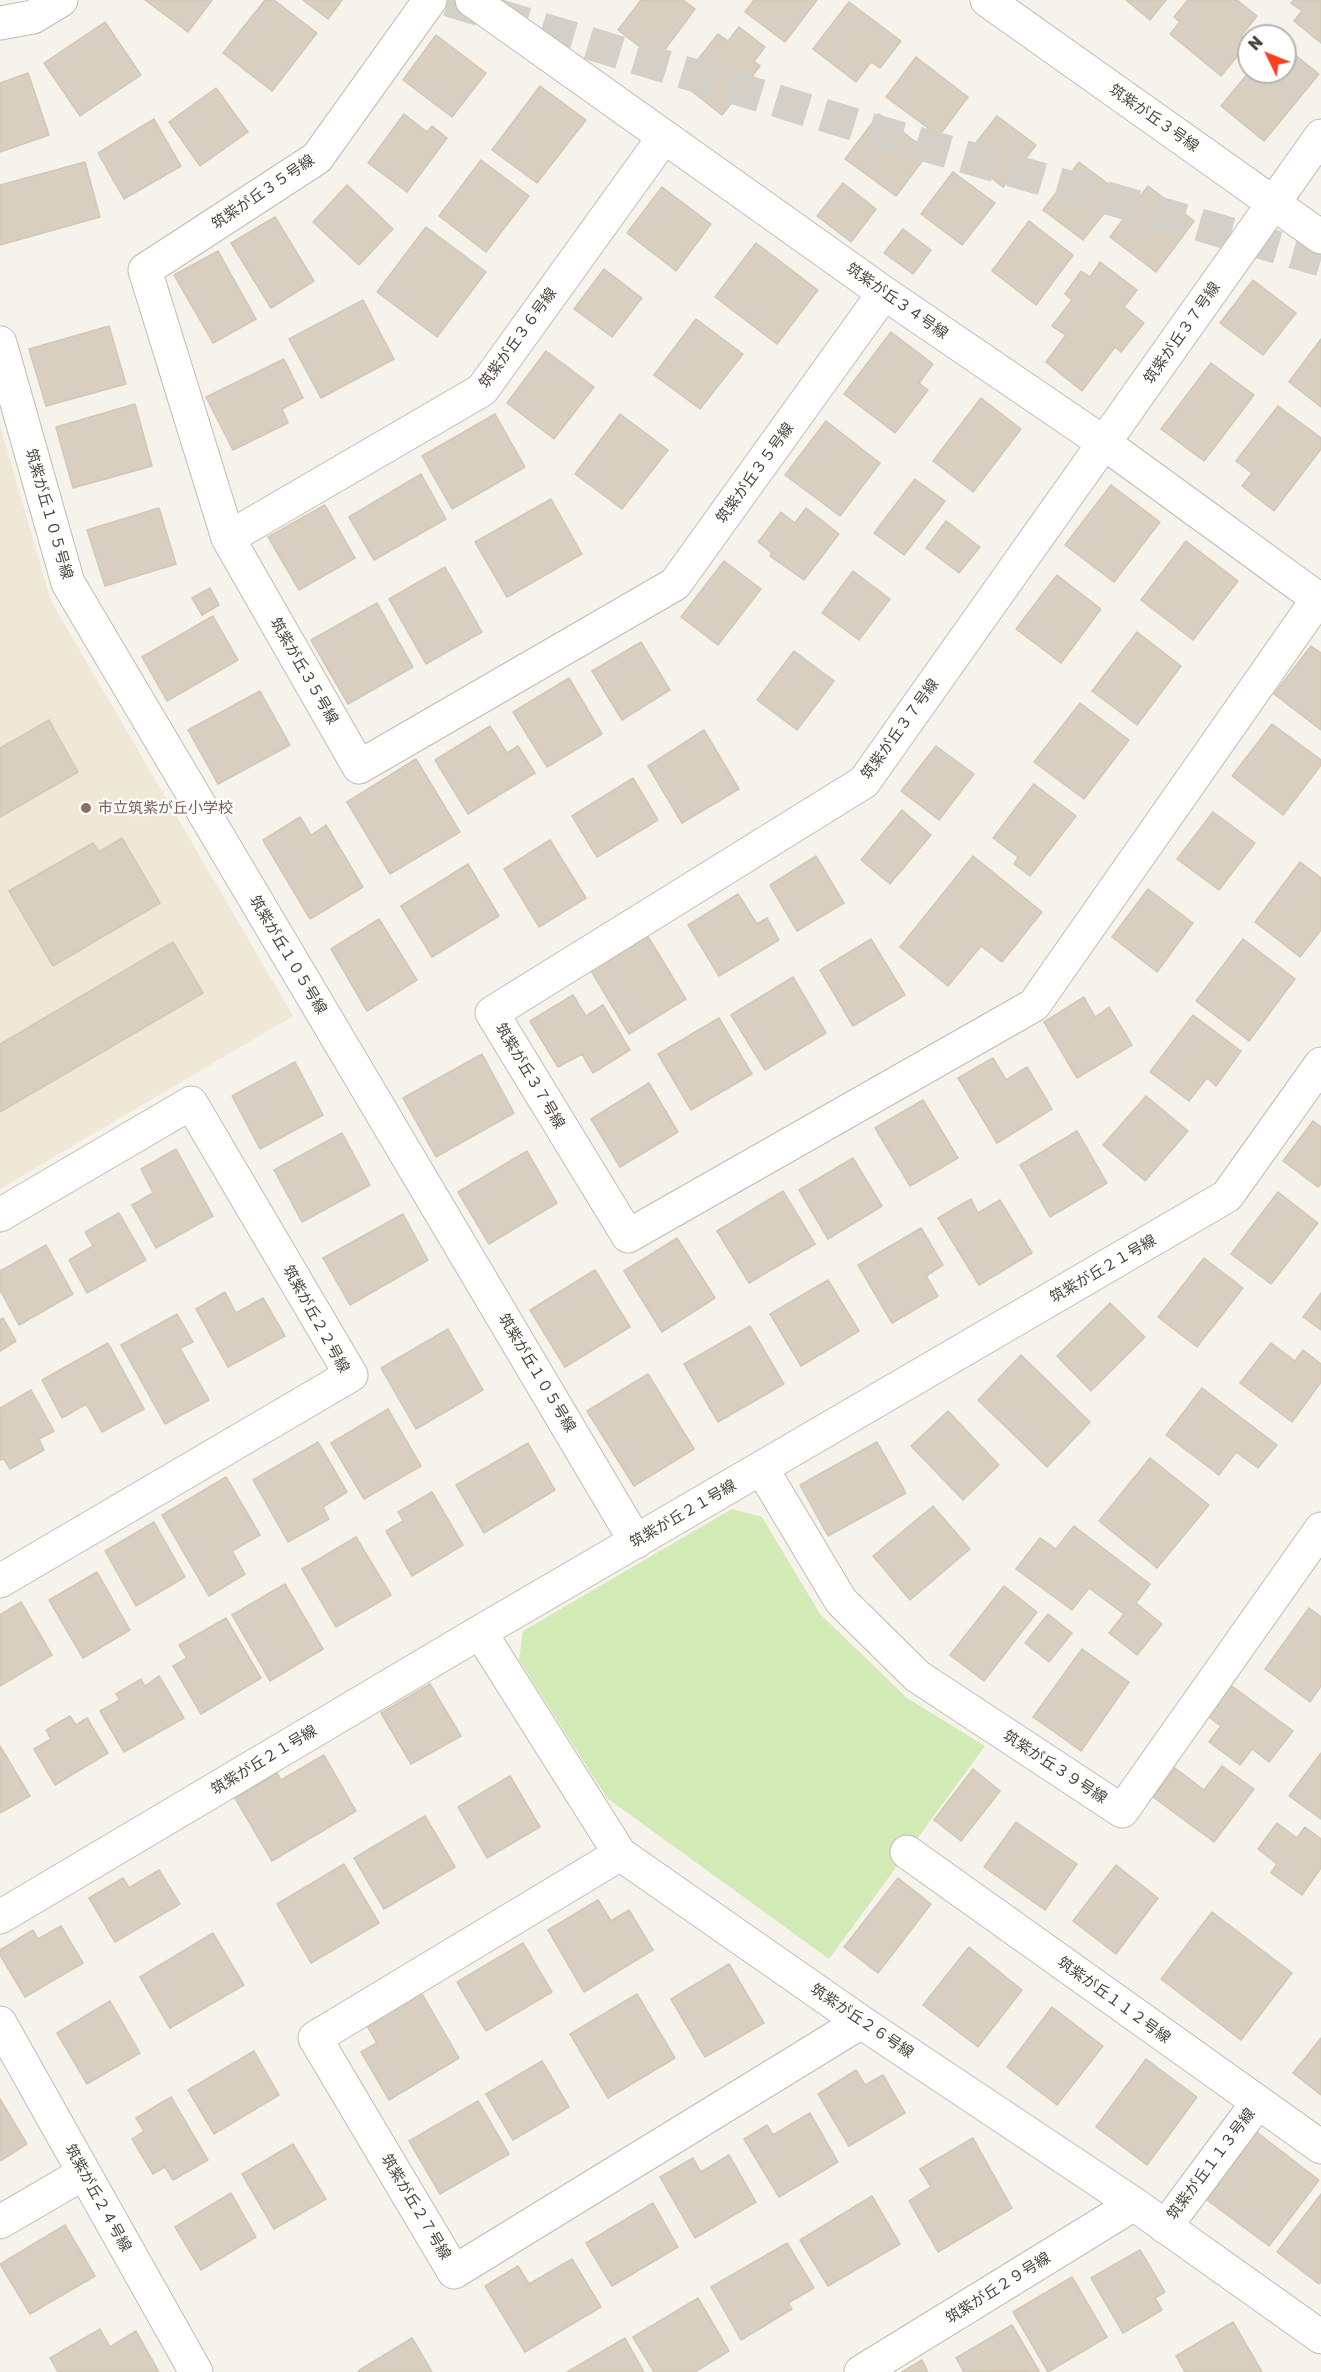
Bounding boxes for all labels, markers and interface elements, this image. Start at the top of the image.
north arrow [1237,24,1297,84]
text: N [1244,32,1267,54]
street label: 筑紫が丘３号線 [1106,81,1202,155]
street label: 筑紫が丘３５号線 [208,151,318,233]
street label: 筑紫が丘３４号線 [843,259,951,343]
street label: 筑紫が丘３７号線 [1140,279,1224,387]
street label: 筑紫が丘３６号線 [475,284,561,392]
street label: 筑紫が丘３５号線 [712,419,798,527]
street label: 筑紫が丘１０５号線 [22,447,76,581]
street label: 筑紫が丘３５号線 [266,615,342,727]
street label: 筑紫が丘３７号線 [857,675,943,783]
place label: 市立筑紫が丘小学校 [98,799,233,817]
marker: 市立筑紫が丘小学校 [79,801,93,815]
street label: 筑紫が丘１０５号線 [246,893,330,1017]
street label: 筑紫が丘３７号線 [491,1020,569,1132]
street label: 筑紫が丘２１号線 [1047,1231,1159,1307]
street label: 筑紫が丘２２号線 [279,1262,353,1376]
street label: 筑紫が丘１０５号線 [495,1311,579,1435]
street label: 筑紫が丘２１号線 [627,1476,739,1552]
street label: 筑紫が丘２１号線 [208,1721,320,1799]
street label: 筑紫が丘３９号線 [1000,1727,1110,1807]
street label: 筑紫が丘１１２号線 [1054,1953,1174,2047]
street label: 筑紫が丘２６号線 [807,1980,917,2062]
street label: 筑紫が丘１１３号線 [1163,2105,1259,2223]
street label: 筑紫が丘２４号線 [61,2141,135,2255]
street label: 筑紫が丘２７号線 [377,2151,455,2263]
street label: 筑紫が丘２９号線 [942,2249,1054,2327]

